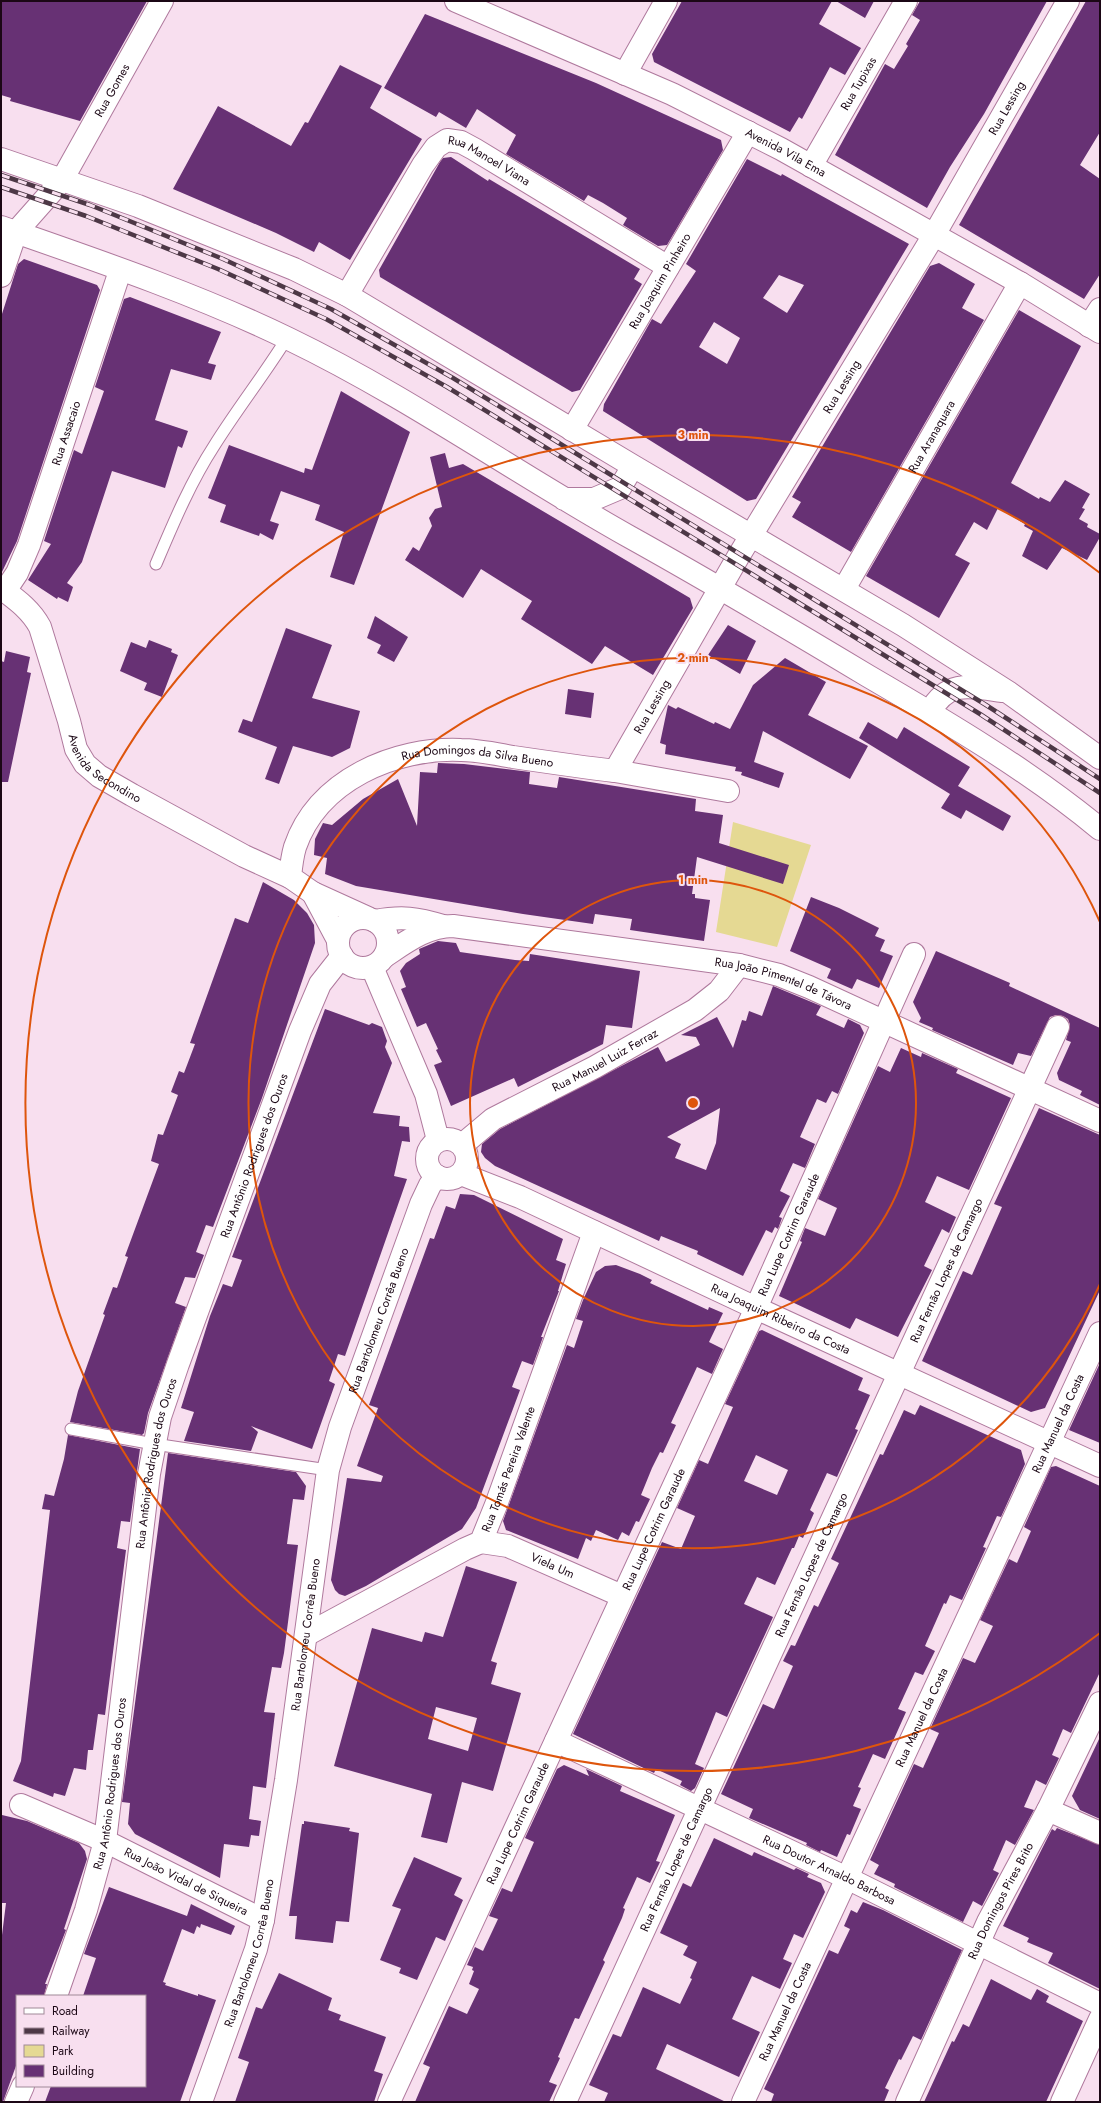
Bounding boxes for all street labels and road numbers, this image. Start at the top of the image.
street label: Rua Tupixas [836,53,881,114]
street label: Rua Gomes [90,60,134,120]
street label: Rua Lessing [984,77,1029,138]
street label: Avenida Vila Ema [742,123,830,182]
street label: Rua Manoel Viana [447,131,534,190]
street label: Rua Joaquim Pinheiro [624,229,696,333]
street label: Rua Lessing [818,356,865,417]
street label: Rua Aranaquara [904,397,960,476]
street label: Rua Assacaio [47,398,85,468]
street label: Rua Lessing [629,676,675,737]
street label: Avenida Secondino [64,732,145,808]
street label: Rua Domingos da Silva Bueno [399,741,555,772]
street label: Rua João Pimentel de Távora [714,953,855,1015]
street label: Rua Manuel Luiz Ferraz [549,1024,662,1096]
street label: Rua Antônio Rodrigues dos Ouros [216,1071,293,1241]
street label: Rua Lupe Cotrim Garaude [753,1170,824,1299]
street label: Rua Fernão Lopes de Camargo [905,1195,988,1346]
street label: Rua Bartolomeu Corrêa Bueno [344,1245,414,1396]
street label: Rua Joaquim Ribeiro da Costa [708,1279,853,1359]
street label: Rua Manuel da Costa [1027,1371,1089,1476]
street label: Rua Antônio Rodrigues dos Ouros [131,1375,182,1550]
street label: Rua Tomás Pereira Valente [477,1404,540,1535]
street label: Rua Lupe Cotrim Garaude [618,1465,690,1593]
street label: Rua Fernão Lopes de Camargo [770,1489,853,1640]
street label: Viela Um [528,1548,577,1583]
street label: Rua Bartolomeu Corrêa Bueno [286,1557,325,1712]
street label: Rua Manuel da Costa [891,1665,952,1770]
street label: Rua Antônio Rodrigues dos Ouros [88,1696,131,1872]
street label: Rua Lupe Cotrim Garaude [482,1759,554,1887]
street label: Rua Fernão Lopes de Camargo [635,1784,717,1935]
street label: Rua Doutor Arnaldo Barbosa [760,1831,899,1910]
street label: Rua Domingos Pires Brito [963,1839,1038,1962]
street label: Rua João Vidal de Siqueira [121,1843,251,1920]
street label: Rua Bartolomeu Corrêa Bueno [220,1877,279,2030]
street label: Rua Manuel da Costa [754,1958,816,2064]

